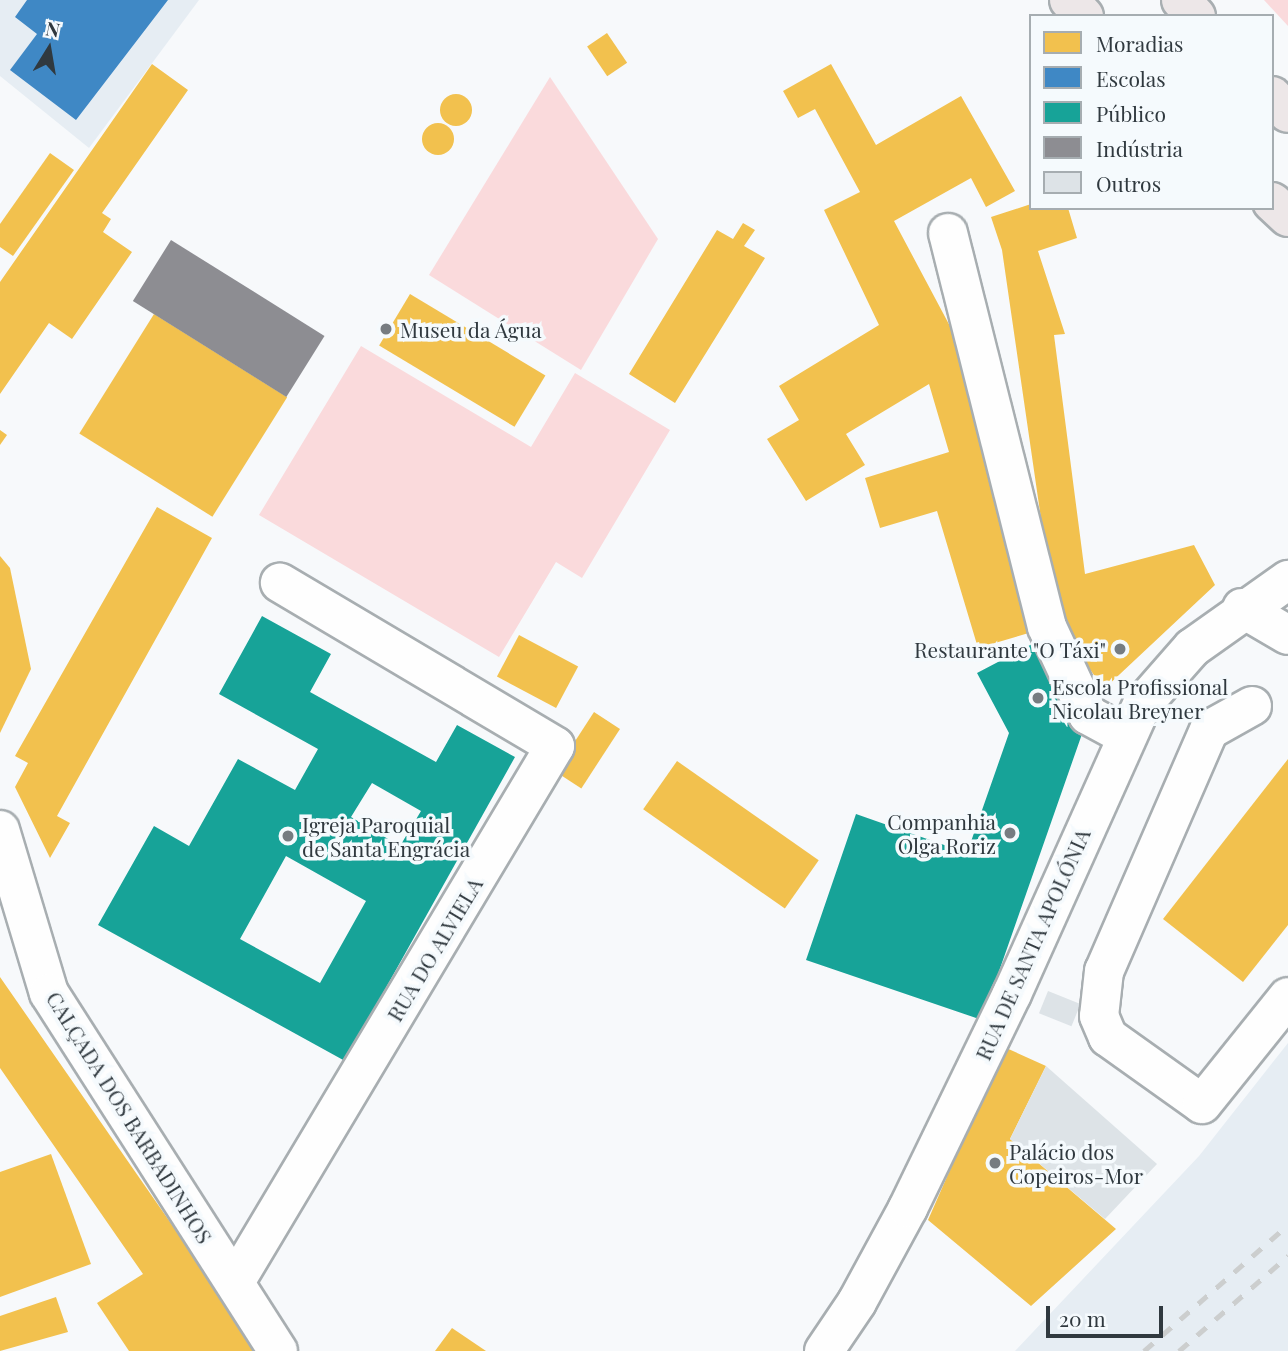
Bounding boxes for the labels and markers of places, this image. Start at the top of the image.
place label: Museu da Água [400,316,543,342]
marker: Museu da Água [378,321,394,337]
place label: Restaurante "O Táxi" [913,636,1106,662]
marker: Restaurante "O Táxi" [1112,641,1128,657]
place label: Escola Profissional Nicolau Breyner [1052,673,1229,723]
marker: Escola Profissional Nicolau Breyner [1030,690,1046,706]
place label: Companhia Olga Roriz [887,808,996,858]
place label: Igreja Paroquial de Santa Engrácia [302,811,470,861]
marker: Companhia Olga Roriz [1002,825,1018,841]
marker: Igreja Paroquial de Santa Engrácia [280,828,296,844]
place label: Palácio dos Copeiros-Mor [1009,1138,1143,1188]
marker: Palácio dos Copeiros-Mor [987,1155,1003,1171]

